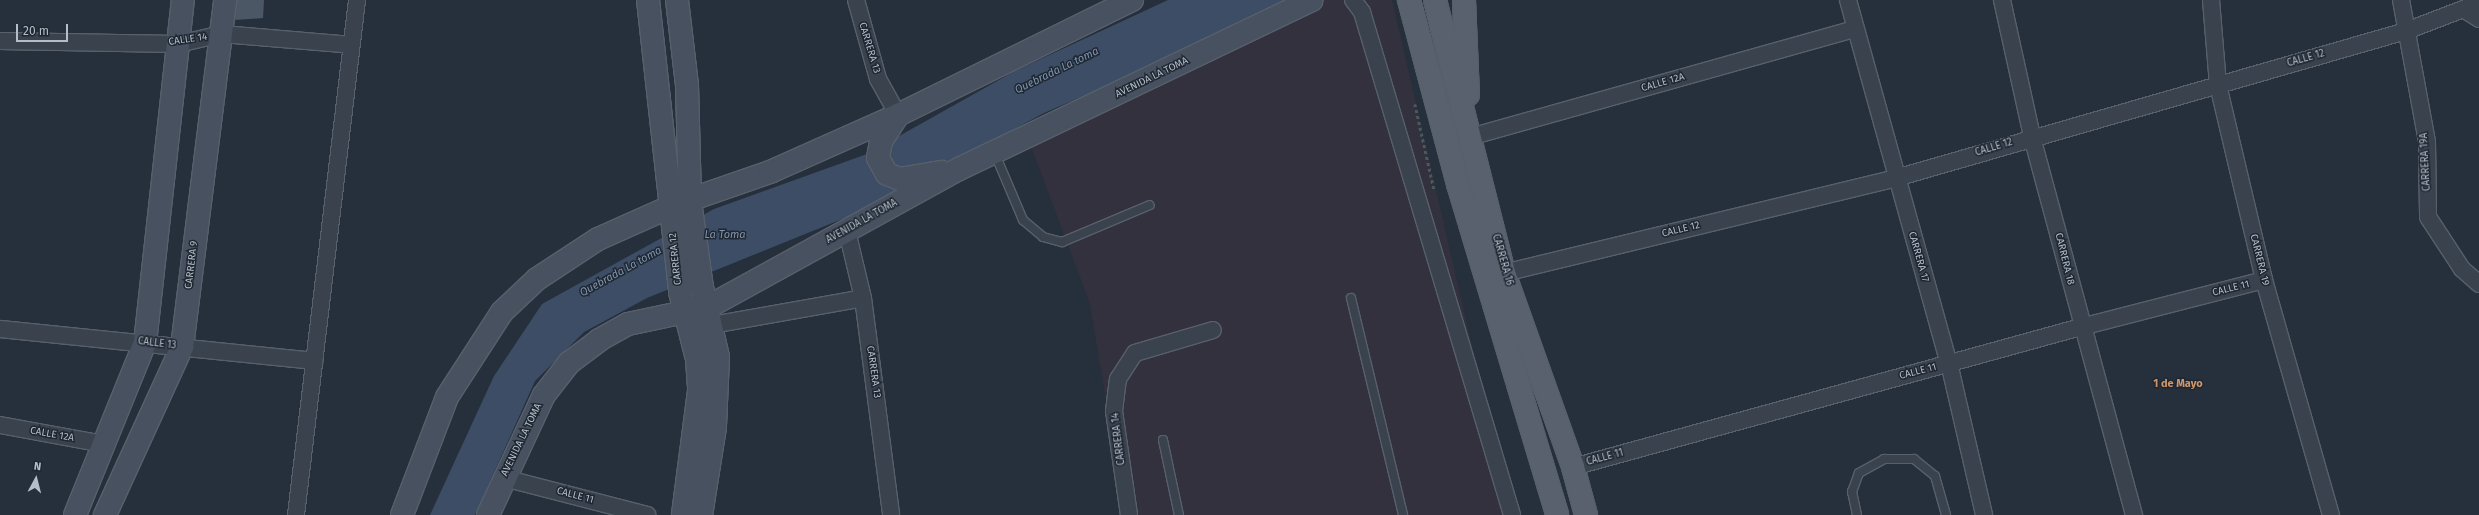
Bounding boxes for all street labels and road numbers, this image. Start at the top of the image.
street label: CARRERA 13 [856,21,882,75]
street label: CALLE 14 [168,31,208,49]
street label: CALLE 12 [2286,48,2326,70]
street label: AVENIDA LA TOMA [1114,55,1190,101]
street label: CALLE 12A [1640,71,1686,95]
street label: CARRERA 19A [2418,133,2434,191]
street label: CALLE 12 [1974,137,2014,159]
street label: AVENIDA LA TOMA [824,197,900,247]
street label: CALLE 12 [1661,220,1701,240]
street label: CARRERA 17 [1905,230,1931,284]
street label: CARRERA 12 [667,232,685,286]
street label: CARRERA 18 [2052,232,2076,286]
street label: CARRERA 16 [1489,233,1515,287]
street label: CARRERA 19 [2247,233,2271,287]
street label: CARRERA 9 [183,240,201,290]
street label: CALLE 11 [2211,279,2251,299]
street label: CALLE 13 [137,336,177,352]
street label: CARRERA 13 [863,345,883,399]
street label: CALLE 11 [1898,361,1938,383]
street label: AVENIDA LA TOMA [499,402,545,478]
street label: CARRERA 14 [1110,412,1128,466]
street label: CALLE 12A [29,425,75,445]
street label: CALLE 11 [1585,447,1625,469]
street label: CALLE 11 [555,485,595,507]

